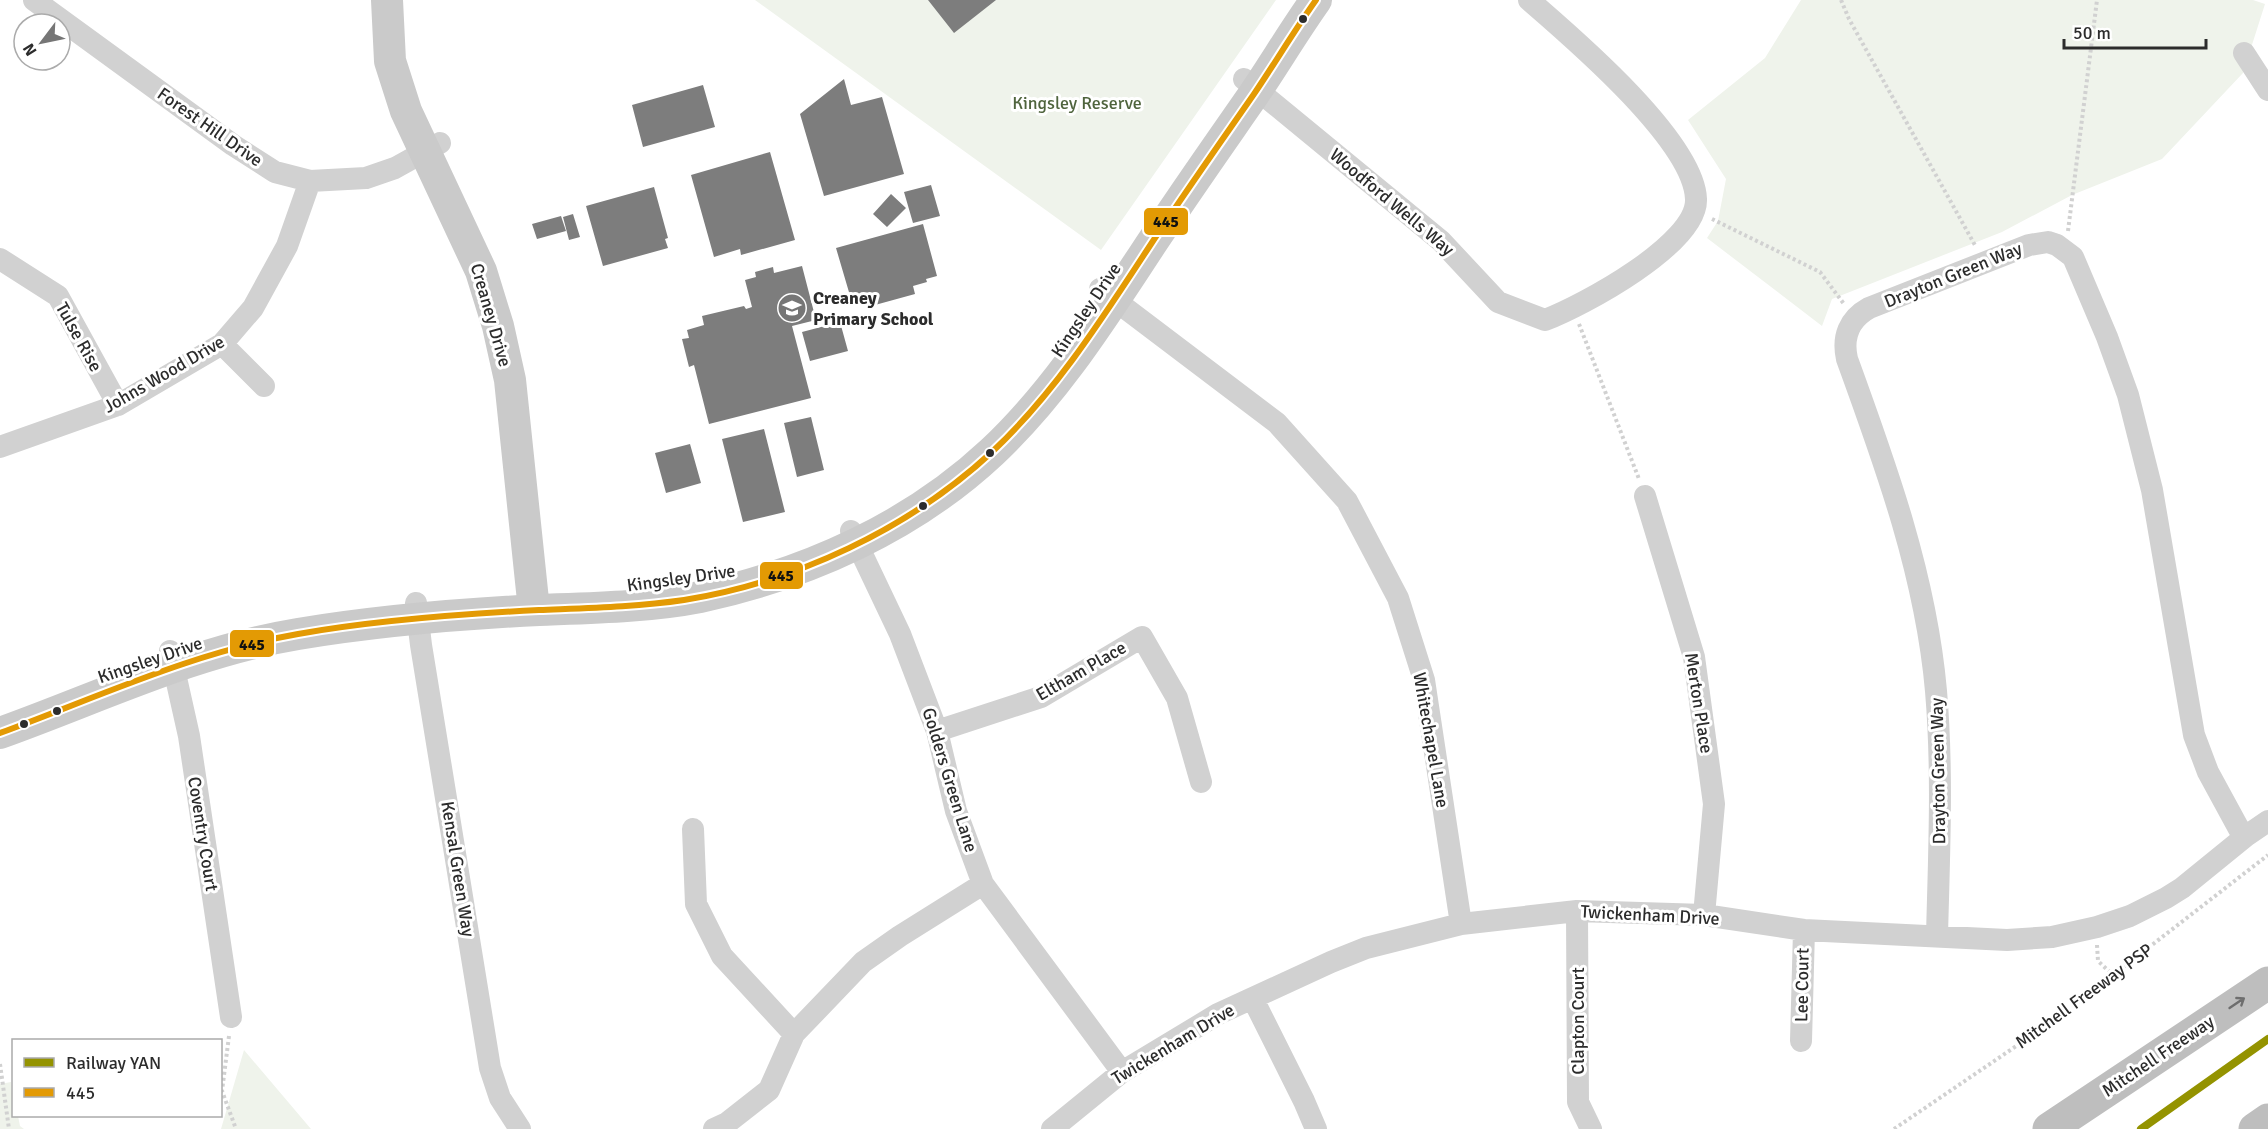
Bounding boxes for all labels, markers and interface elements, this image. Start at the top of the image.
north arrow [12,12,72,72]
scale bar [2064,12,2206,50]
unlabelled marker [1297,13,1309,25]
text: 50 m [2073,22,2111,44]
text: N [19,39,42,59]
street label: Forest Hill Drive [153,83,267,171]
park label: Kingsley Reserve [1012,92,1142,114]
street label: Woodford Wells Way [1325,143,1459,261]
line badge: 445 [1143,207,1189,236]
text: 445 [1153,212,1179,232]
street label: Drayton Green Way [1881,237,2026,313]
street label: Kingsley Drive [1046,259,1126,361]
street label: Creaney Drive [466,261,516,369]
place label: Creaney Primary School [813,287,934,330]
school or university icon: Creaney Primary School [776,292,808,324]
street label: Tulse Rise [51,298,107,376]
street label: Johns Wood Drive [100,330,228,418]
unlabelled marker [984,447,996,459]
unlabelled marker [917,500,929,512]
street label: Kingsley Drive [625,559,737,597]
line badge: 445 [759,561,804,590]
text: 445 [768,566,794,586]
line badge: 445 [229,629,275,658]
street label: Kingsley Drive [95,632,205,688]
text: 445 [239,635,265,655]
street label: Eltham Place [1032,636,1130,706]
street label: Merton Place [1680,651,1718,755]
street label: Whitechapel Lane [1408,670,1454,810]
street label: Drayton Green Way [1926,697,1950,844]
unlabelled marker [51,705,63,717]
street label: Golders Green Lane [918,705,982,855]
unlabelled marker [18,718,30,730]
street label: Coventry Court [183,775,223,893]
street label: Kensal Green Way [436,800,480,939]
street label: Twickenham Drive [1580,900,1720,930]
street label: Mitchell Freeway PSP [2011,939,2157,1053]
street label: Lee Court [1790,948,1814,1022]
street label: Clapton Court [1567,967,1589,1075]
one-way arrow [2228,997,2245,1009]
street label: Twickenham Drive [1108,999,1238,1089]
street label: Mitchell Freeway [2098,1010,2219,1102]
legend [12,1039,222,1117]
text: Railway YAN [66,1052,161,1074]
text: 445 [66,1082,95,1104]

